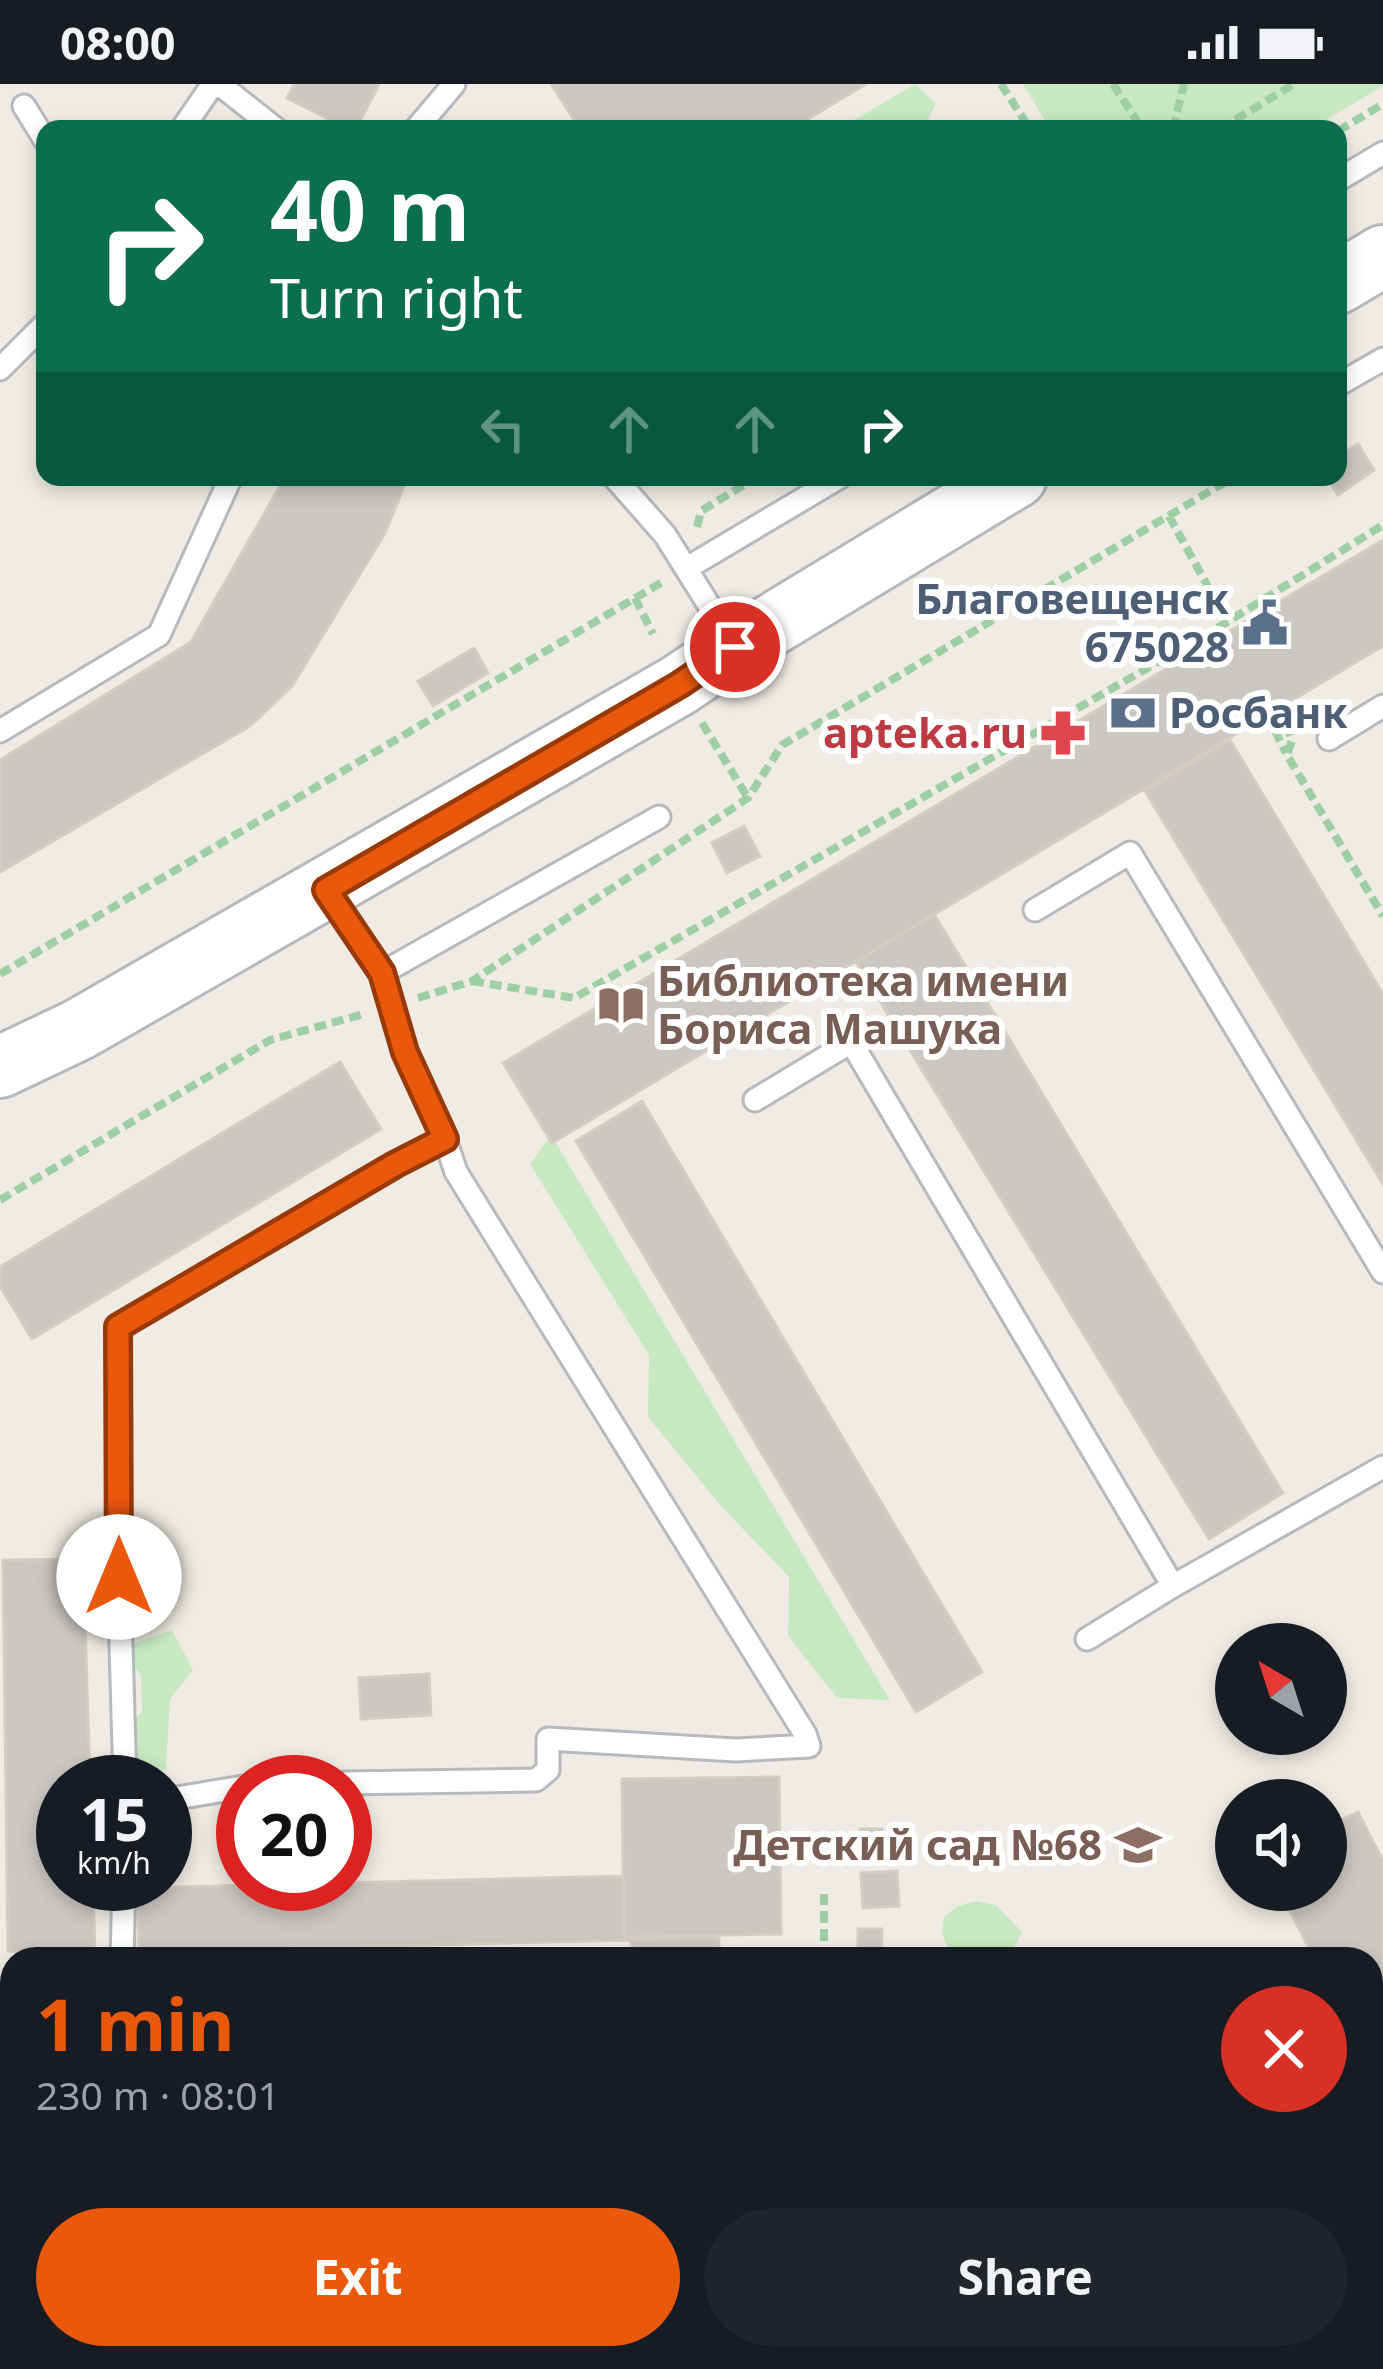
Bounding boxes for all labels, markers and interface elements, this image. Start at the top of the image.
text: 08:00 [60,12,176,73]
text: 40 m [270,151,470,266]
icon: right [72,168,228,324]
text: Turn right [270,260,523,334]
icon: left [470,396,536,462]
icon: ahead [596,396,662,462]
icon: ahead [722,396,788,462]
icon: right [848,396,914,462]
place label: Благовещенск 675028 [915,569,1229,674]
pin [684,596,786,698]
public building icon: Благовещенск 675028 [1240,598,1290,648]
icon: arrive [702,614,768,680]
place label: Росбанк [1169,683,1348,740]
bank icon: Росбанк [1108,688,1158,738]
place label: apteka.ru [823,703,1027,760]
pharmacy icon: apteka.ru [1038,708,1088,758]
place label: Библиотека имени Бориса Машука [657,951,1069,1056]
library icon: Библиотека имени Бориса Машука [596,980,646,1030]
position arrow [56,1514,182,1640]
north arrow [1215,1623,1347,1755]
map controls [1215,1623,1347,1911]
speed limit sign: 20 [216,1755,372,1911]
text: 15 [80,1777,148,1859]
button: sound [1215,1779,1347,1911]
place label: Детский сад №68 [733,1815,1102,1872]
school or university icon: Детский сад №68 [1113,1820,1163,1870]
text: km/h [77,1842,151,1883]
text: 1 min [36,1974,234,2072]
button: close [1221,1986,1347,2112]
text: 230 m · 08:01 [36,2068,280,2121]
button: Exit [36,2208,680,2346]
button: Share [704,2208,1347,2346]

